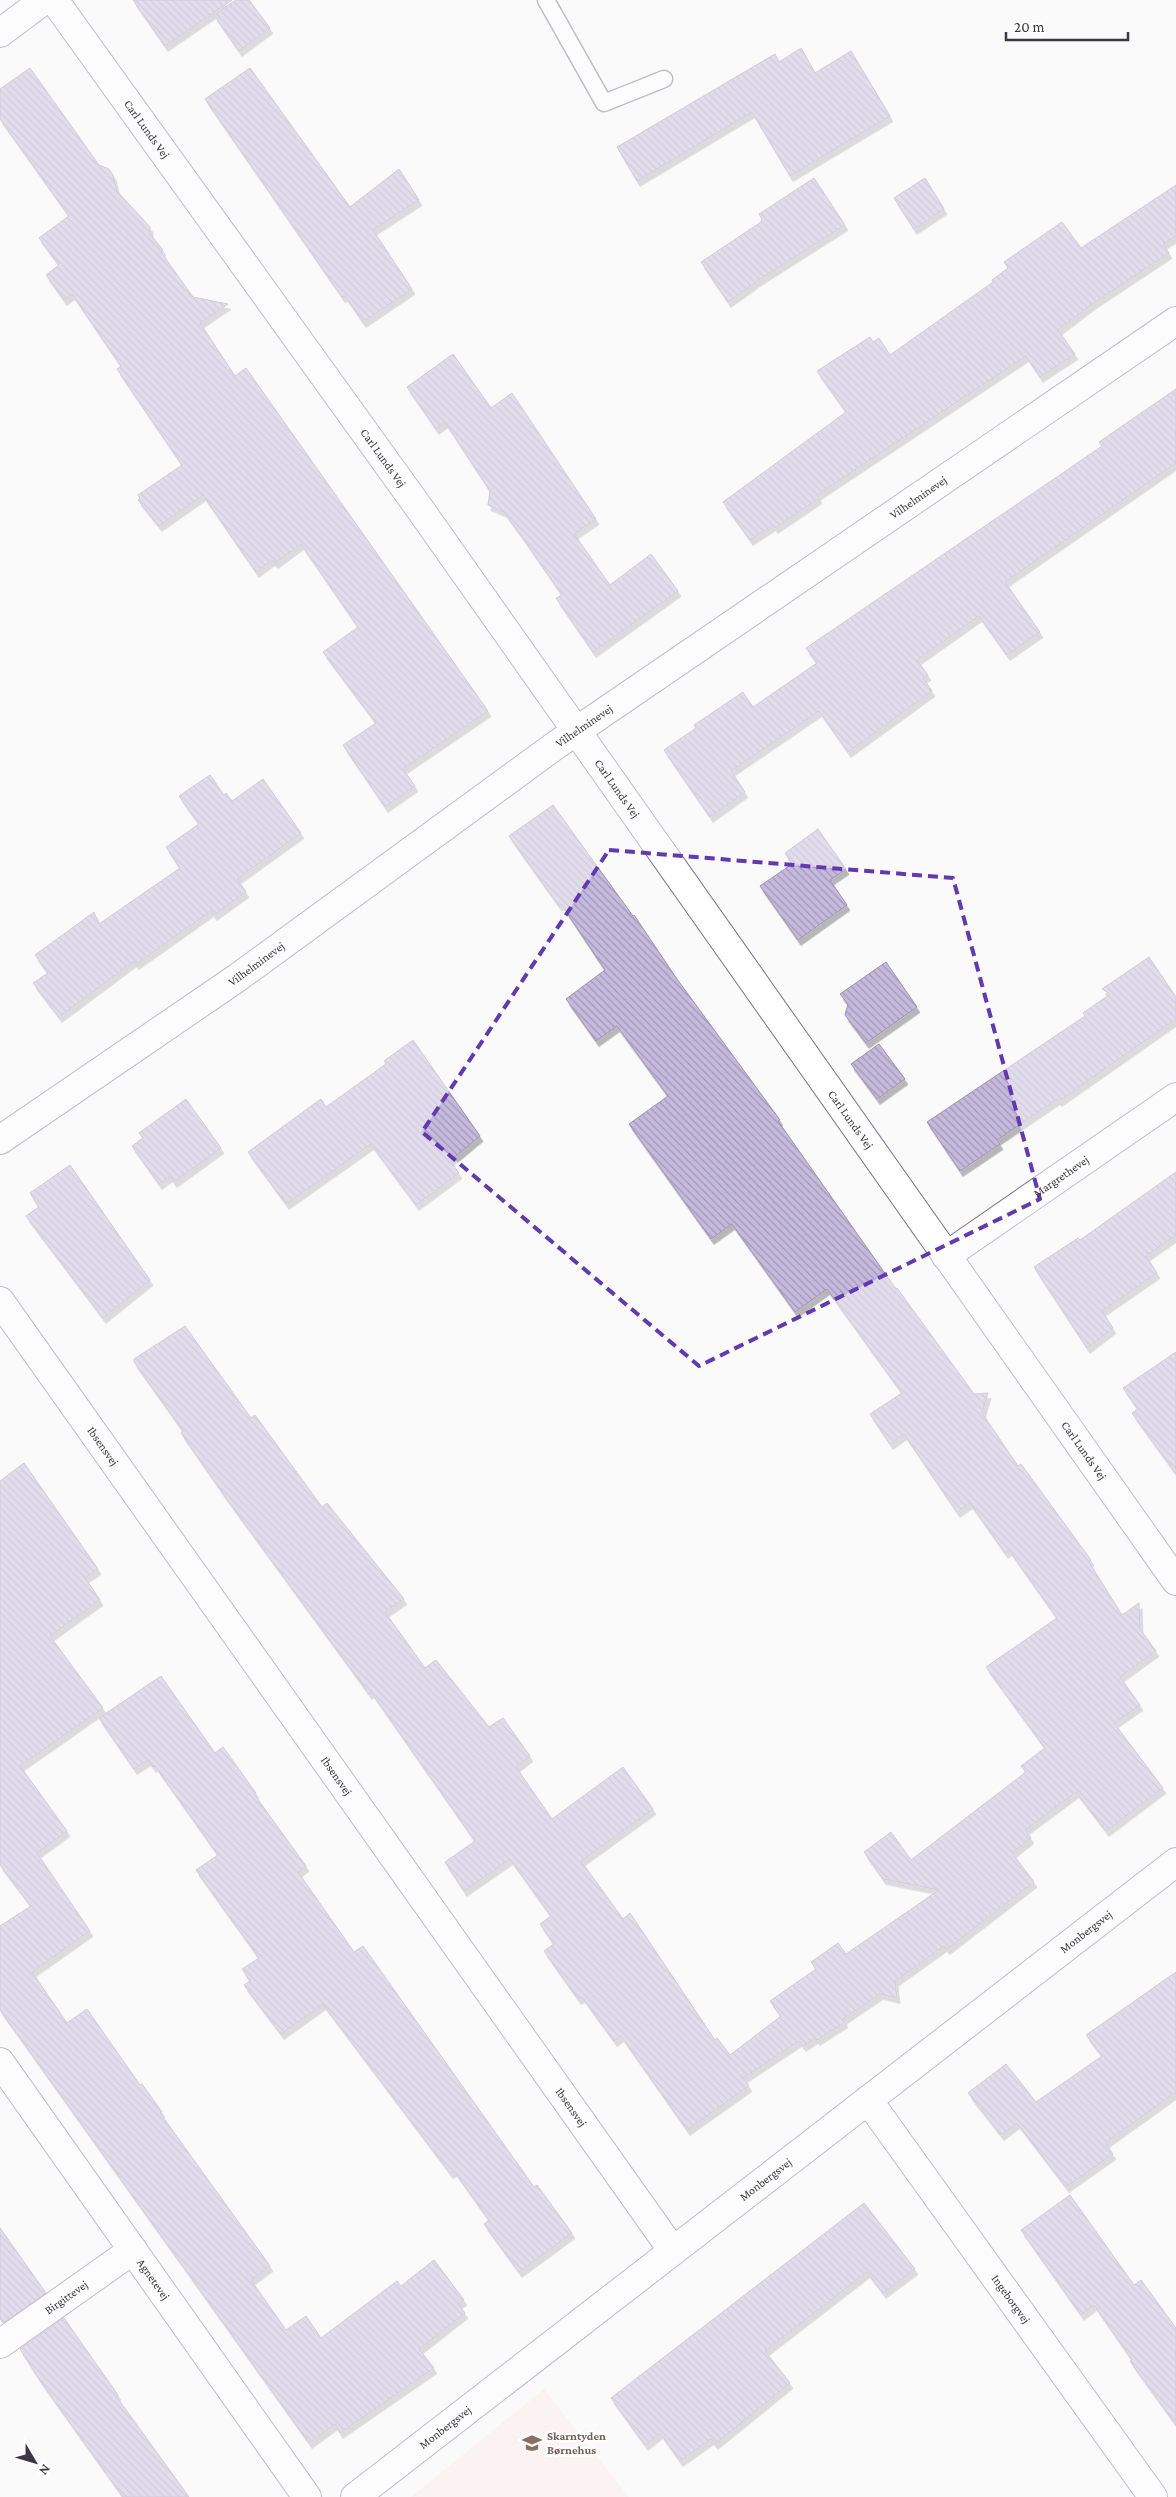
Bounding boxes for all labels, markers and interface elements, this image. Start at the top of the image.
scale bar [1006,10,1128,42]
text: 20 m [1014,19,1045,35]
street label: Carl Lunds Vej [121,97,173,161]
street label: Carl Lunds Vej [357,426,409,490]
street label: Vilhelminevej [887,473,950,522]
street label: Vilhelminevej [553,701,615,750]
street label: Carl Lunds Vej [592,756,643,821]
street label: Vilhelminevej [226,939,287,989]
street label: Carl Lunds Vej [825,1087,876,1152]
street label: Margrethevej [1031,1152,1092,1200]
street label: Carl Lunds Vej [1058,1418,1110,1483]
street label: Ibsensvej [84,1424,122,1469]
street label: Ibsensvej [318,1754,355,1798]
street label: Monbergsvej [1057,1907,1115,1956]
street label: Ibsensvej [553,2085,590,2129]
street label: Monbergsvej [737,2155,794,2204]
street label: Agnetevej [134,2256,173,2303]
street label: Ingeborgvej [989,2272,1033,2326]
street label: Birgittevej [42,2277,90,2317]
street label: Monbergsvej [416,2403,474,2452]
place label: Skarntyden Børnehus [547,2429,606,2457]
school or university icon: Skarntyden Børnehus [521,2432,543,2454]
north arrow [10,2437,60,2487]
text: N [36,2461,54,2479]

